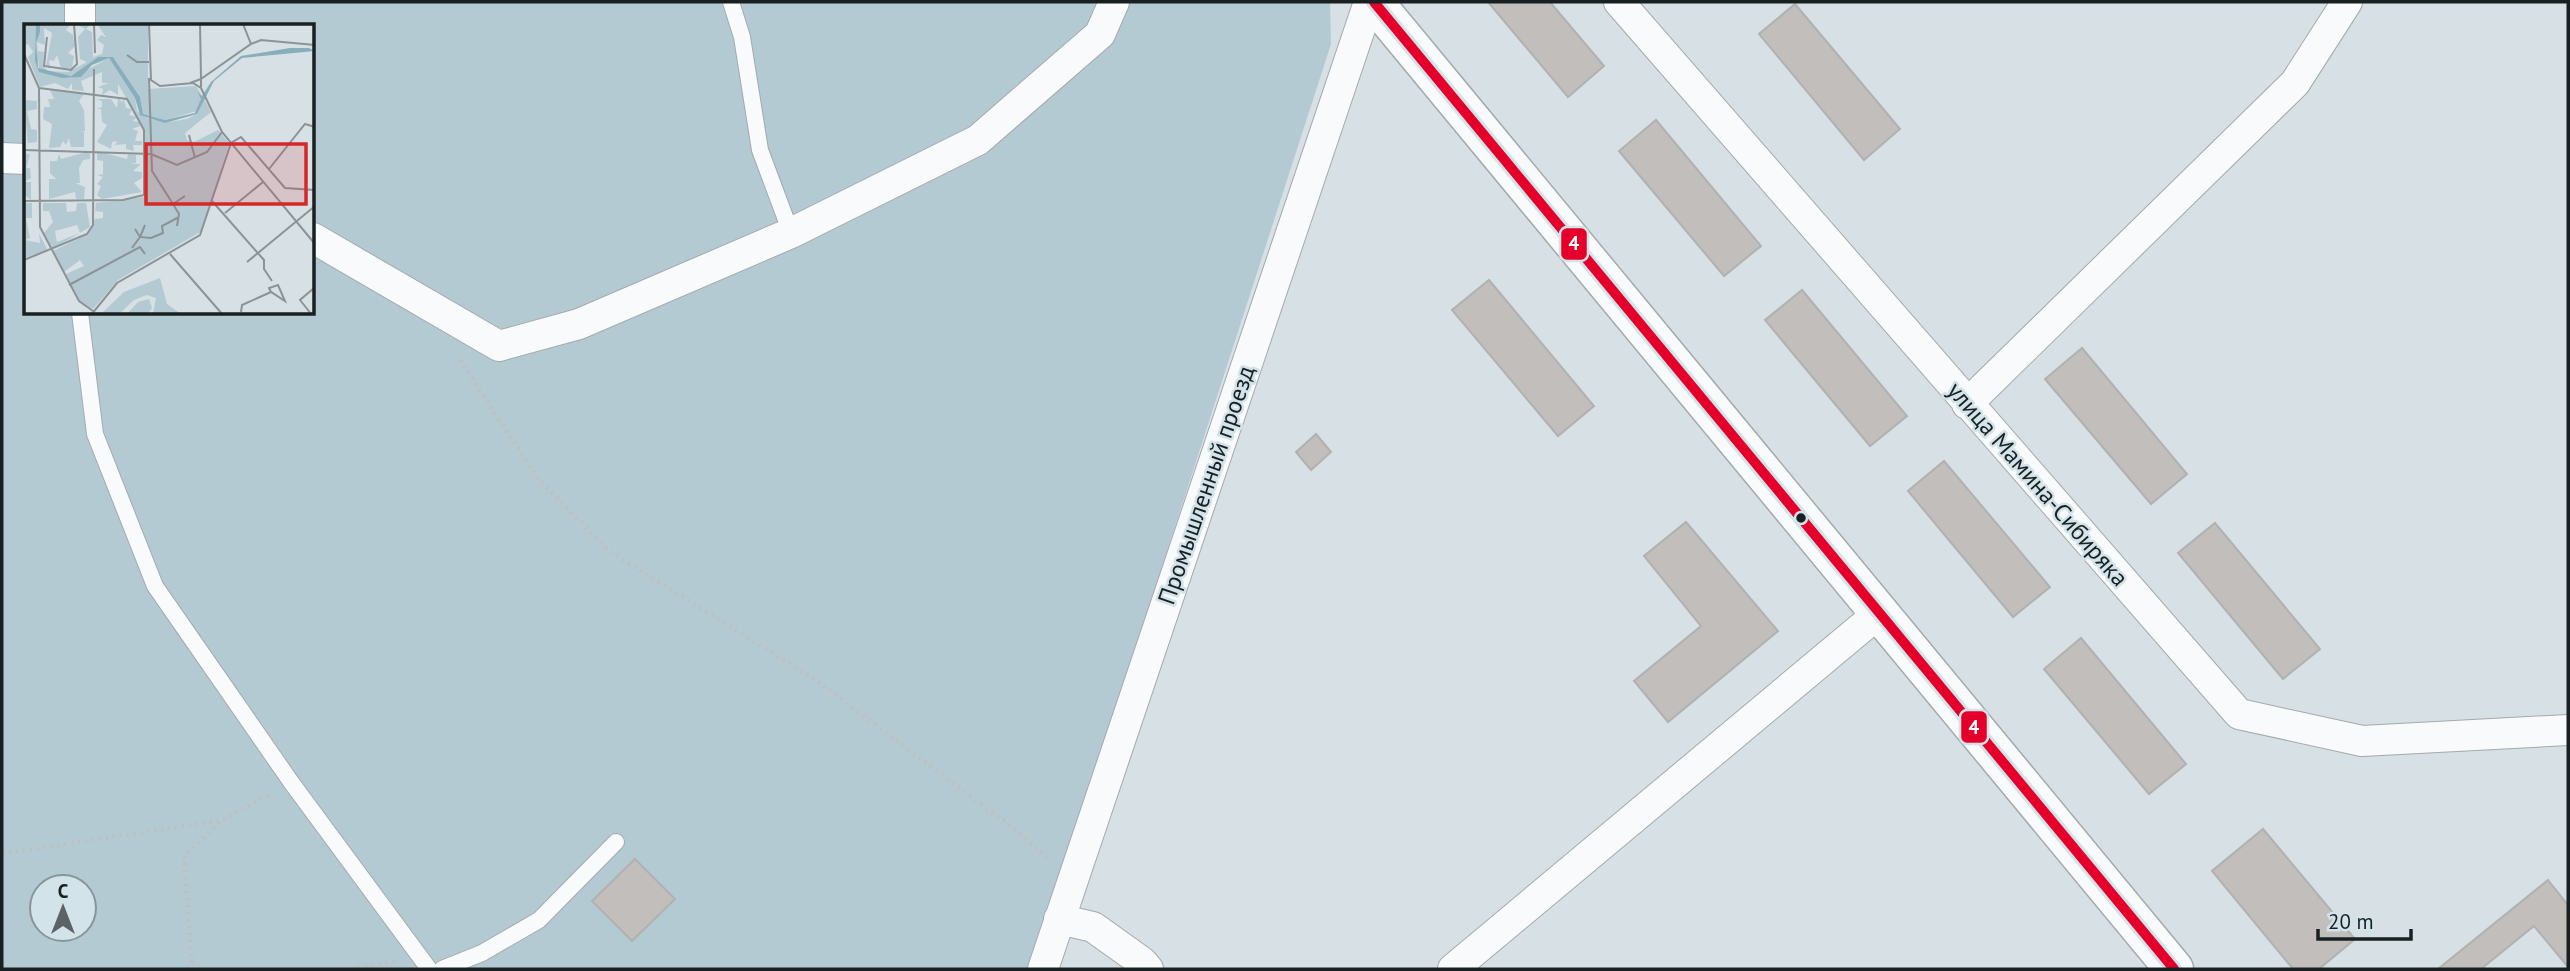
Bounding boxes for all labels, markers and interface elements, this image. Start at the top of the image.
inset map [24,24,315,315]
line badge: 4 [1560,227,1588,261]
text: 4 [1569,231,1580,255]
street label: Промышленный проезд [1151,361,1261,609]
street label: улица Мамина-Сибиряка [1941,375,2135,593]
unlabelled marker [1794,511,1808,525]
line badge: 4 [1960,710,1988,744]
text: 4 [1969,715,1980,739]
north arrow [28,873,98,943]
text: С [58,879,69,903]
scale bar [2318,898,2411,942]
text: 20 m [2328,908,2374,935]

